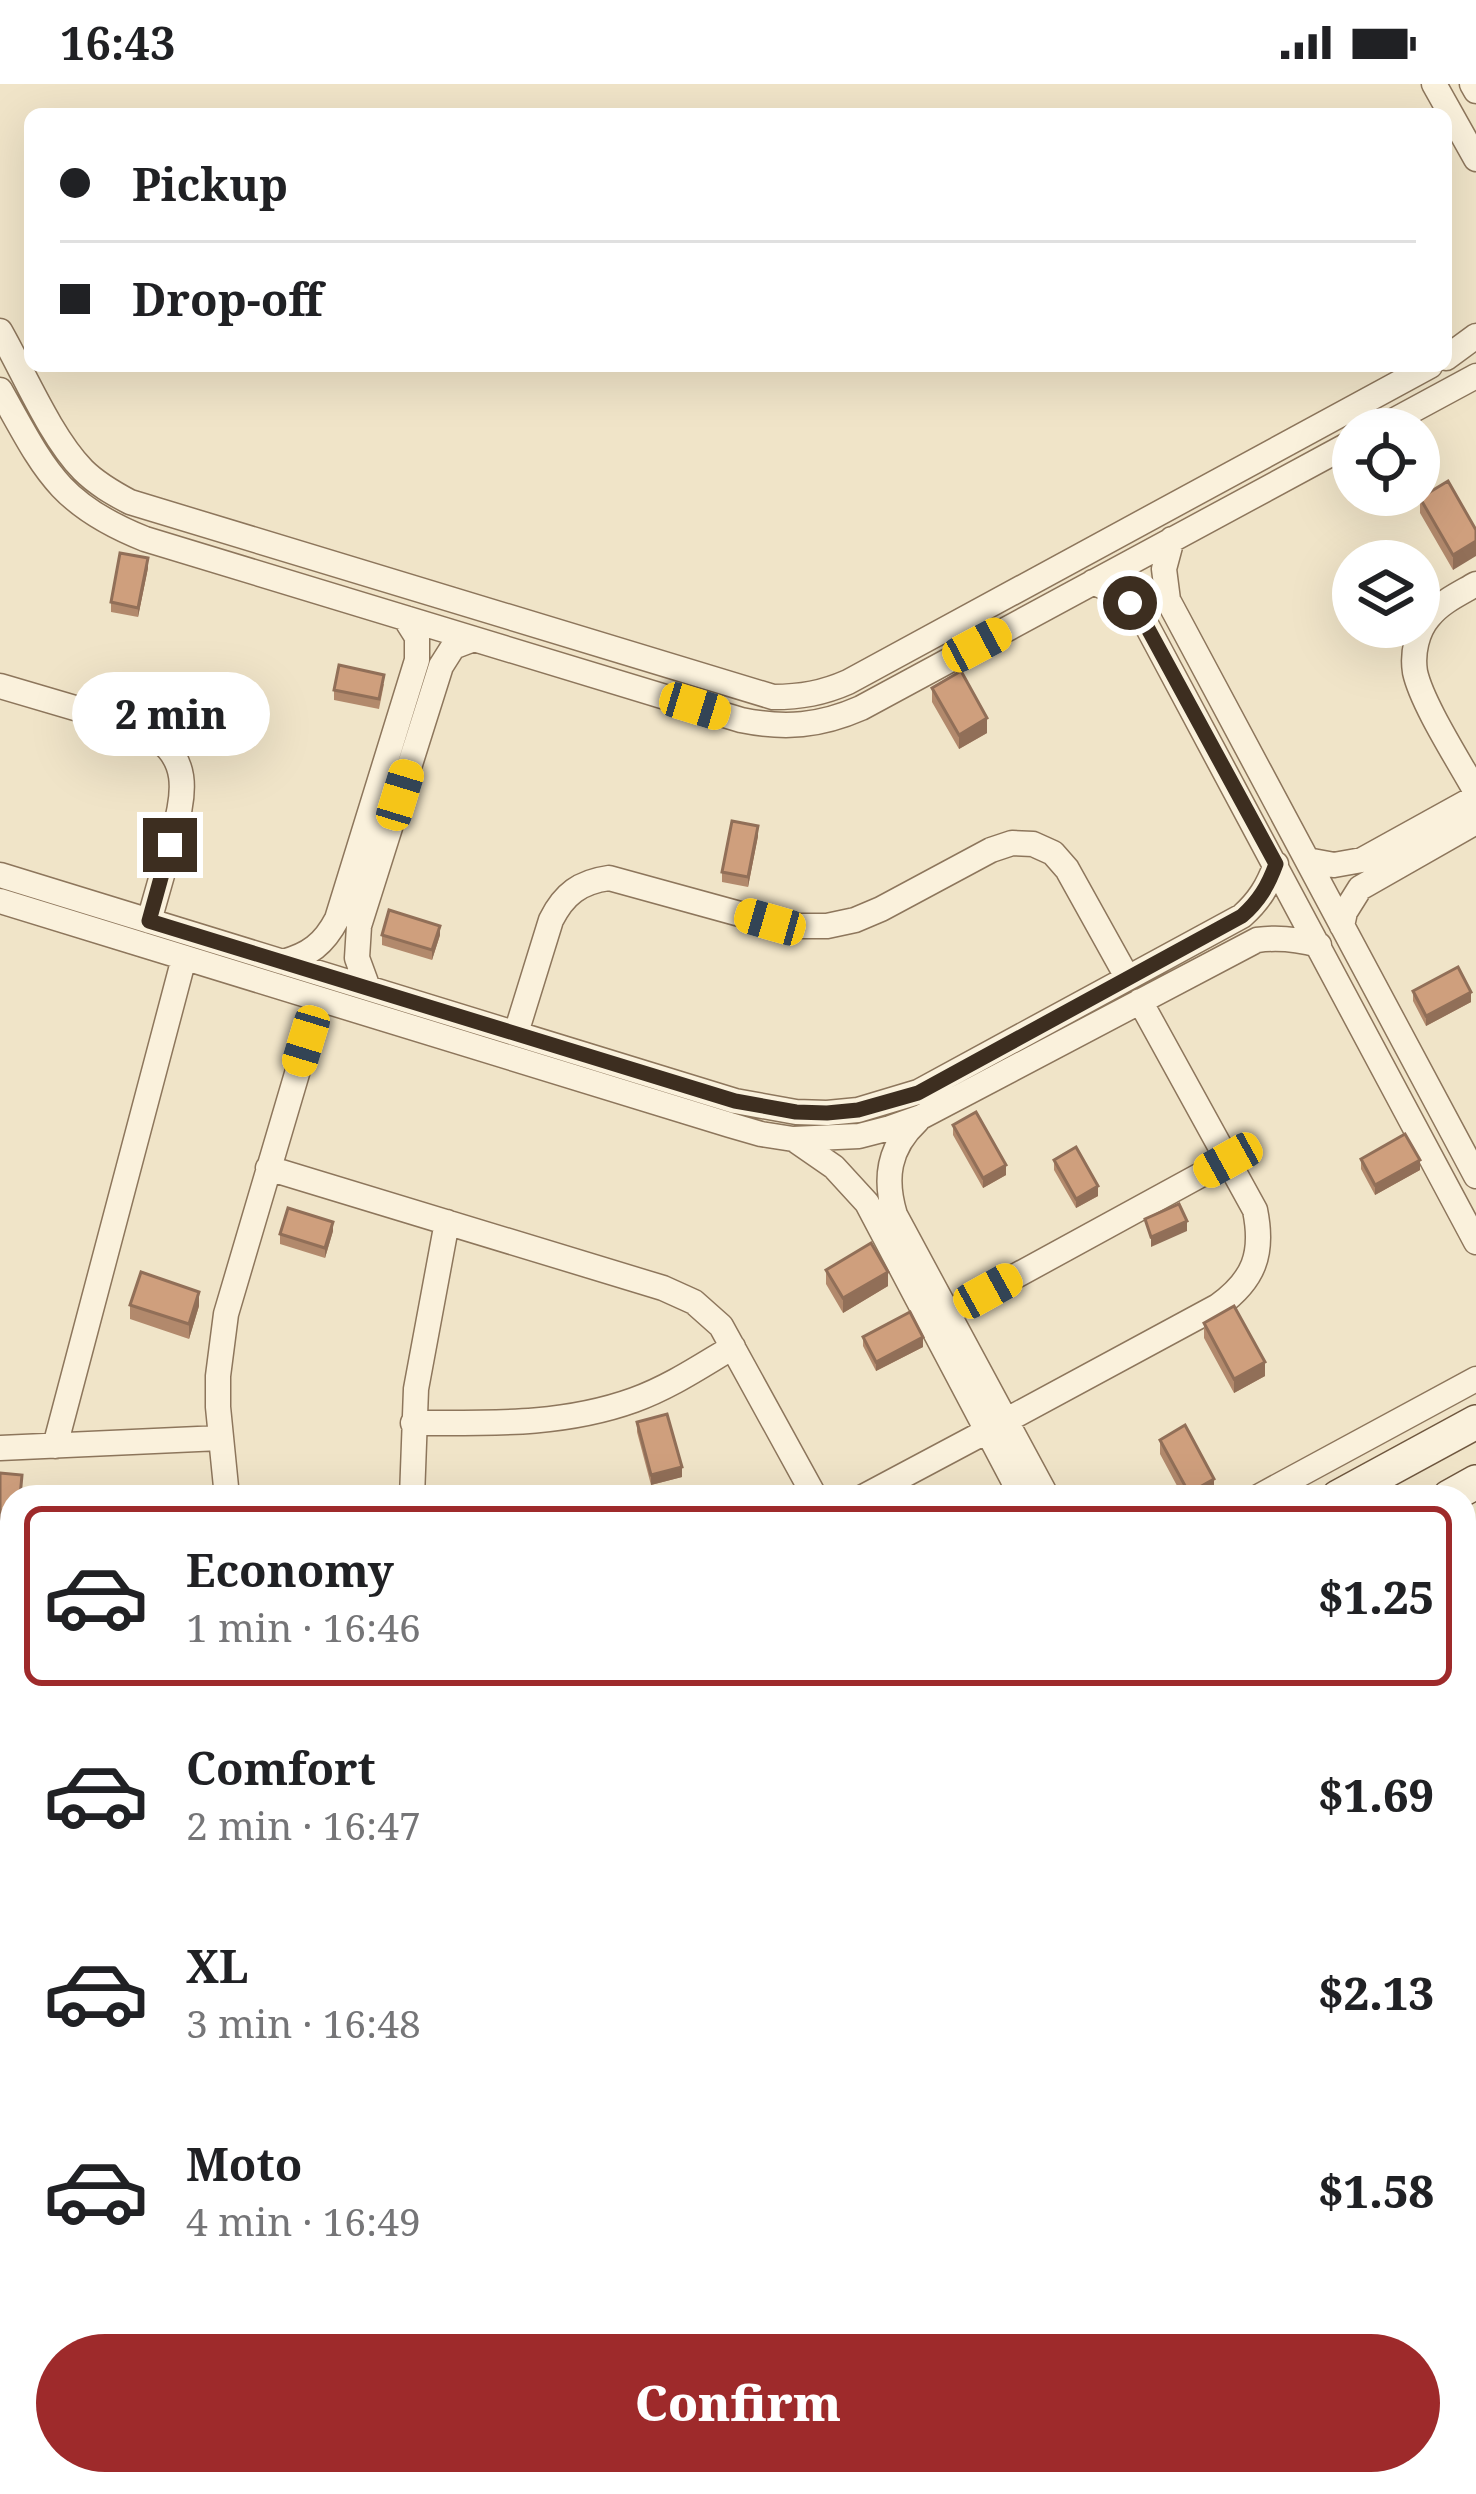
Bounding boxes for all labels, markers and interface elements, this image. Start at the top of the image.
text: 16:43 [60,12,175,73]
text: Pickup [132,153,288,214]
text: Drop-off [132,268,323,329]
map controls [1332,408,1440,648]
button: locate [1332,408,1440,516]
button: layers [1332,540,1440,648]
route start [1103,576,1157,630]
car [937,612,1017,678]
callout: 2 min [71,671,269,755]
car [655,678,735,734]
text: 2 min [115,687,227,740]
car [372,755,428,835]
route end [143,818,197,872]
car [730,895,810,949]
car [278,1001,334,1081]
car [1188,1127,1268,1193]
car [948,1258,1028,1324]
text: Economy [186,1539,394,1600]
icon: car [42,1542,150,1650]
text: $1.25 [1318,1566,1434,1627]
text: 1 min · 16:46 [186,1600,421,1653]
text: Comfort [186,1737,376,1798]
icon: car [42,1740,150,1848]
text: $1.69 [1318,1764,1434,1825]
text: 2 min · 16:47 [186,1798,421,1851]
text: XL [186,1935,248,1996]
icon: car [42,1938,150,2046]
text: $2.13 [1318,1962,1434,2023]
text: 3 min · 16:48 [186,1996,421,2049]
text: Moto [186,2133,302,2194]
icon: car [42,2136,150,2244]
text: $1.58 [1318,2160,1434,2221]
text: 4 min · 16:49 [186,2194,421,2247]
button: Confirm [36,2334,1440,2472]

